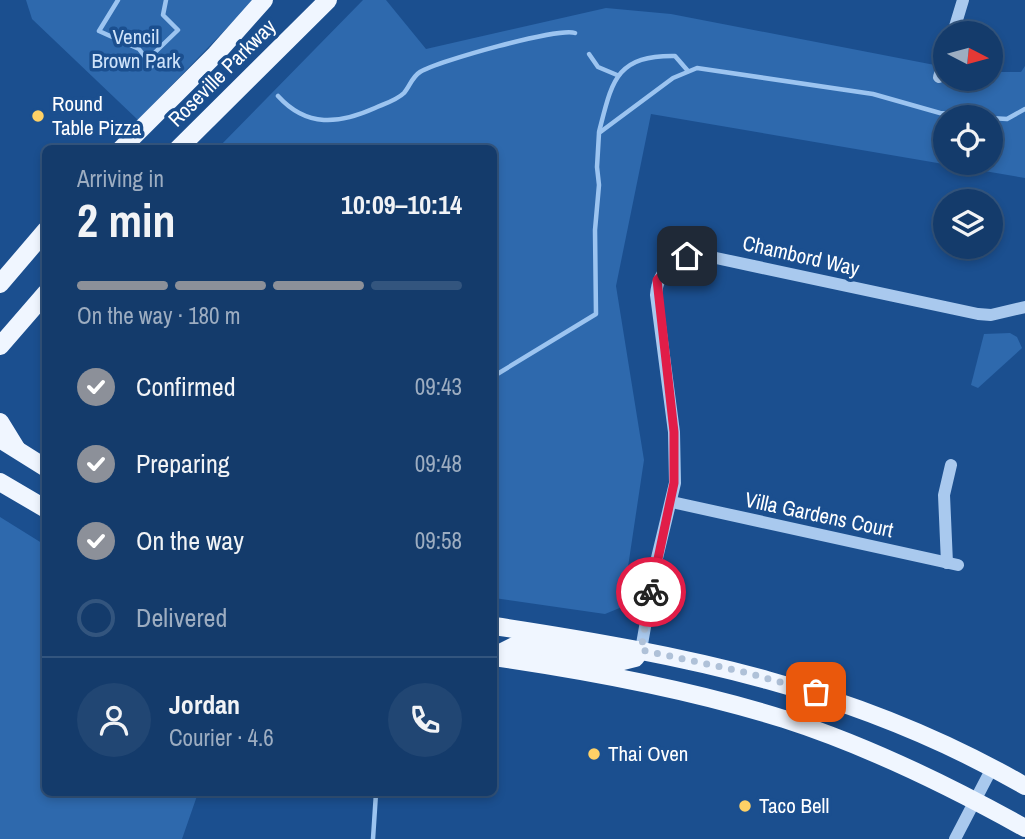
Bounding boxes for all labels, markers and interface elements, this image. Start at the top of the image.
street label: Roseville Parkway [161,12,282,133]
north arrow [933,21,1003,91]
map controls [933,21,1003,259]
park label: Vencil Brown Park [92,22,181,75]
place label: Round Table Pizza [52,89,142,142]
button: locate [933,105,1003,175]
marker: Round Table Pizza [30,108,46,124]
text: Arriving in [77,163,164,194]
text: 10:09–10:14 [341,187,462,222]
text: 2 min [77,189,176,251]
button: layers [933,189,1003,259]
pin [657,226,717,286]
street label: Chambord Way [740,228,863,283]
icon: home [668,237,706,275]
text: On the way · 180 m [77,300,241,331]
icon: check [77,368,115,406]
text: Confirmed [136,369,236,404]
text: 09:43 [415,371,462,402]
icon: check [77,445,115,483]
text: Preparing [136,446,230,481]
text: 09:48 [415,448,462,479]
street label: Villa Gardens Court [742,485,896,544]
icon: check [77,522,115,560]
text: On the way [136,523,244,558]
text: 09:58 [415,525,462,556]
courier [616,557,686,627]
icon: bike [632,573,670,611]
text: Delivered [136,600,227,635]
pin [786,662,846,722]
icon: bag [797,673,835,711]
button: person [77,683,151,757]
button: phone [388,683,462,757]
text: Jordan [169,687,240,722]
text: Courier · 4.6 [169,722,274,753]
place label: Thai Oven [608,739,688,768]
marker: Thai Oven [586,746,602,762]
place label: Taco Bell [759,791,829,820]
marker: Taco Bell [737,798,753,814]

